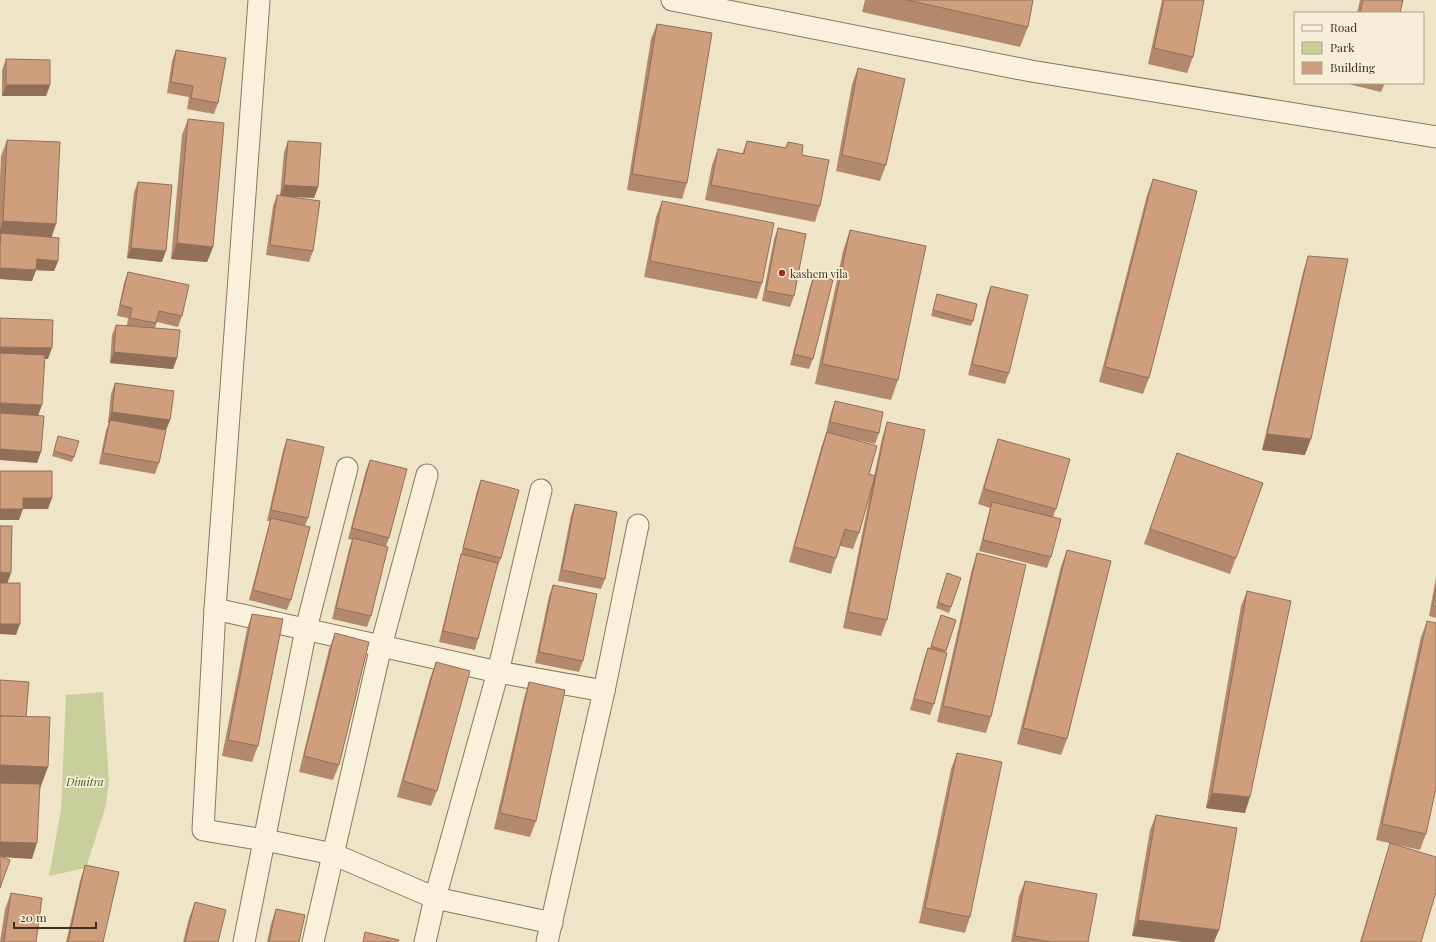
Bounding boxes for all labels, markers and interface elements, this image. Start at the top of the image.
legend [1294,12,1424,84]
text: Road [1330,19,1357,35]
text: Park [1330,39,1355,55]
text: Building [1330,59,1376,75]
place label: kashem vila [790,266,848,281]
marker: kashem vila [777,268,787,278]
park label: Dimitra [65,774,104,789]
scale bar [14,904,96,930]
text: 20 m [20,909,47,925]

